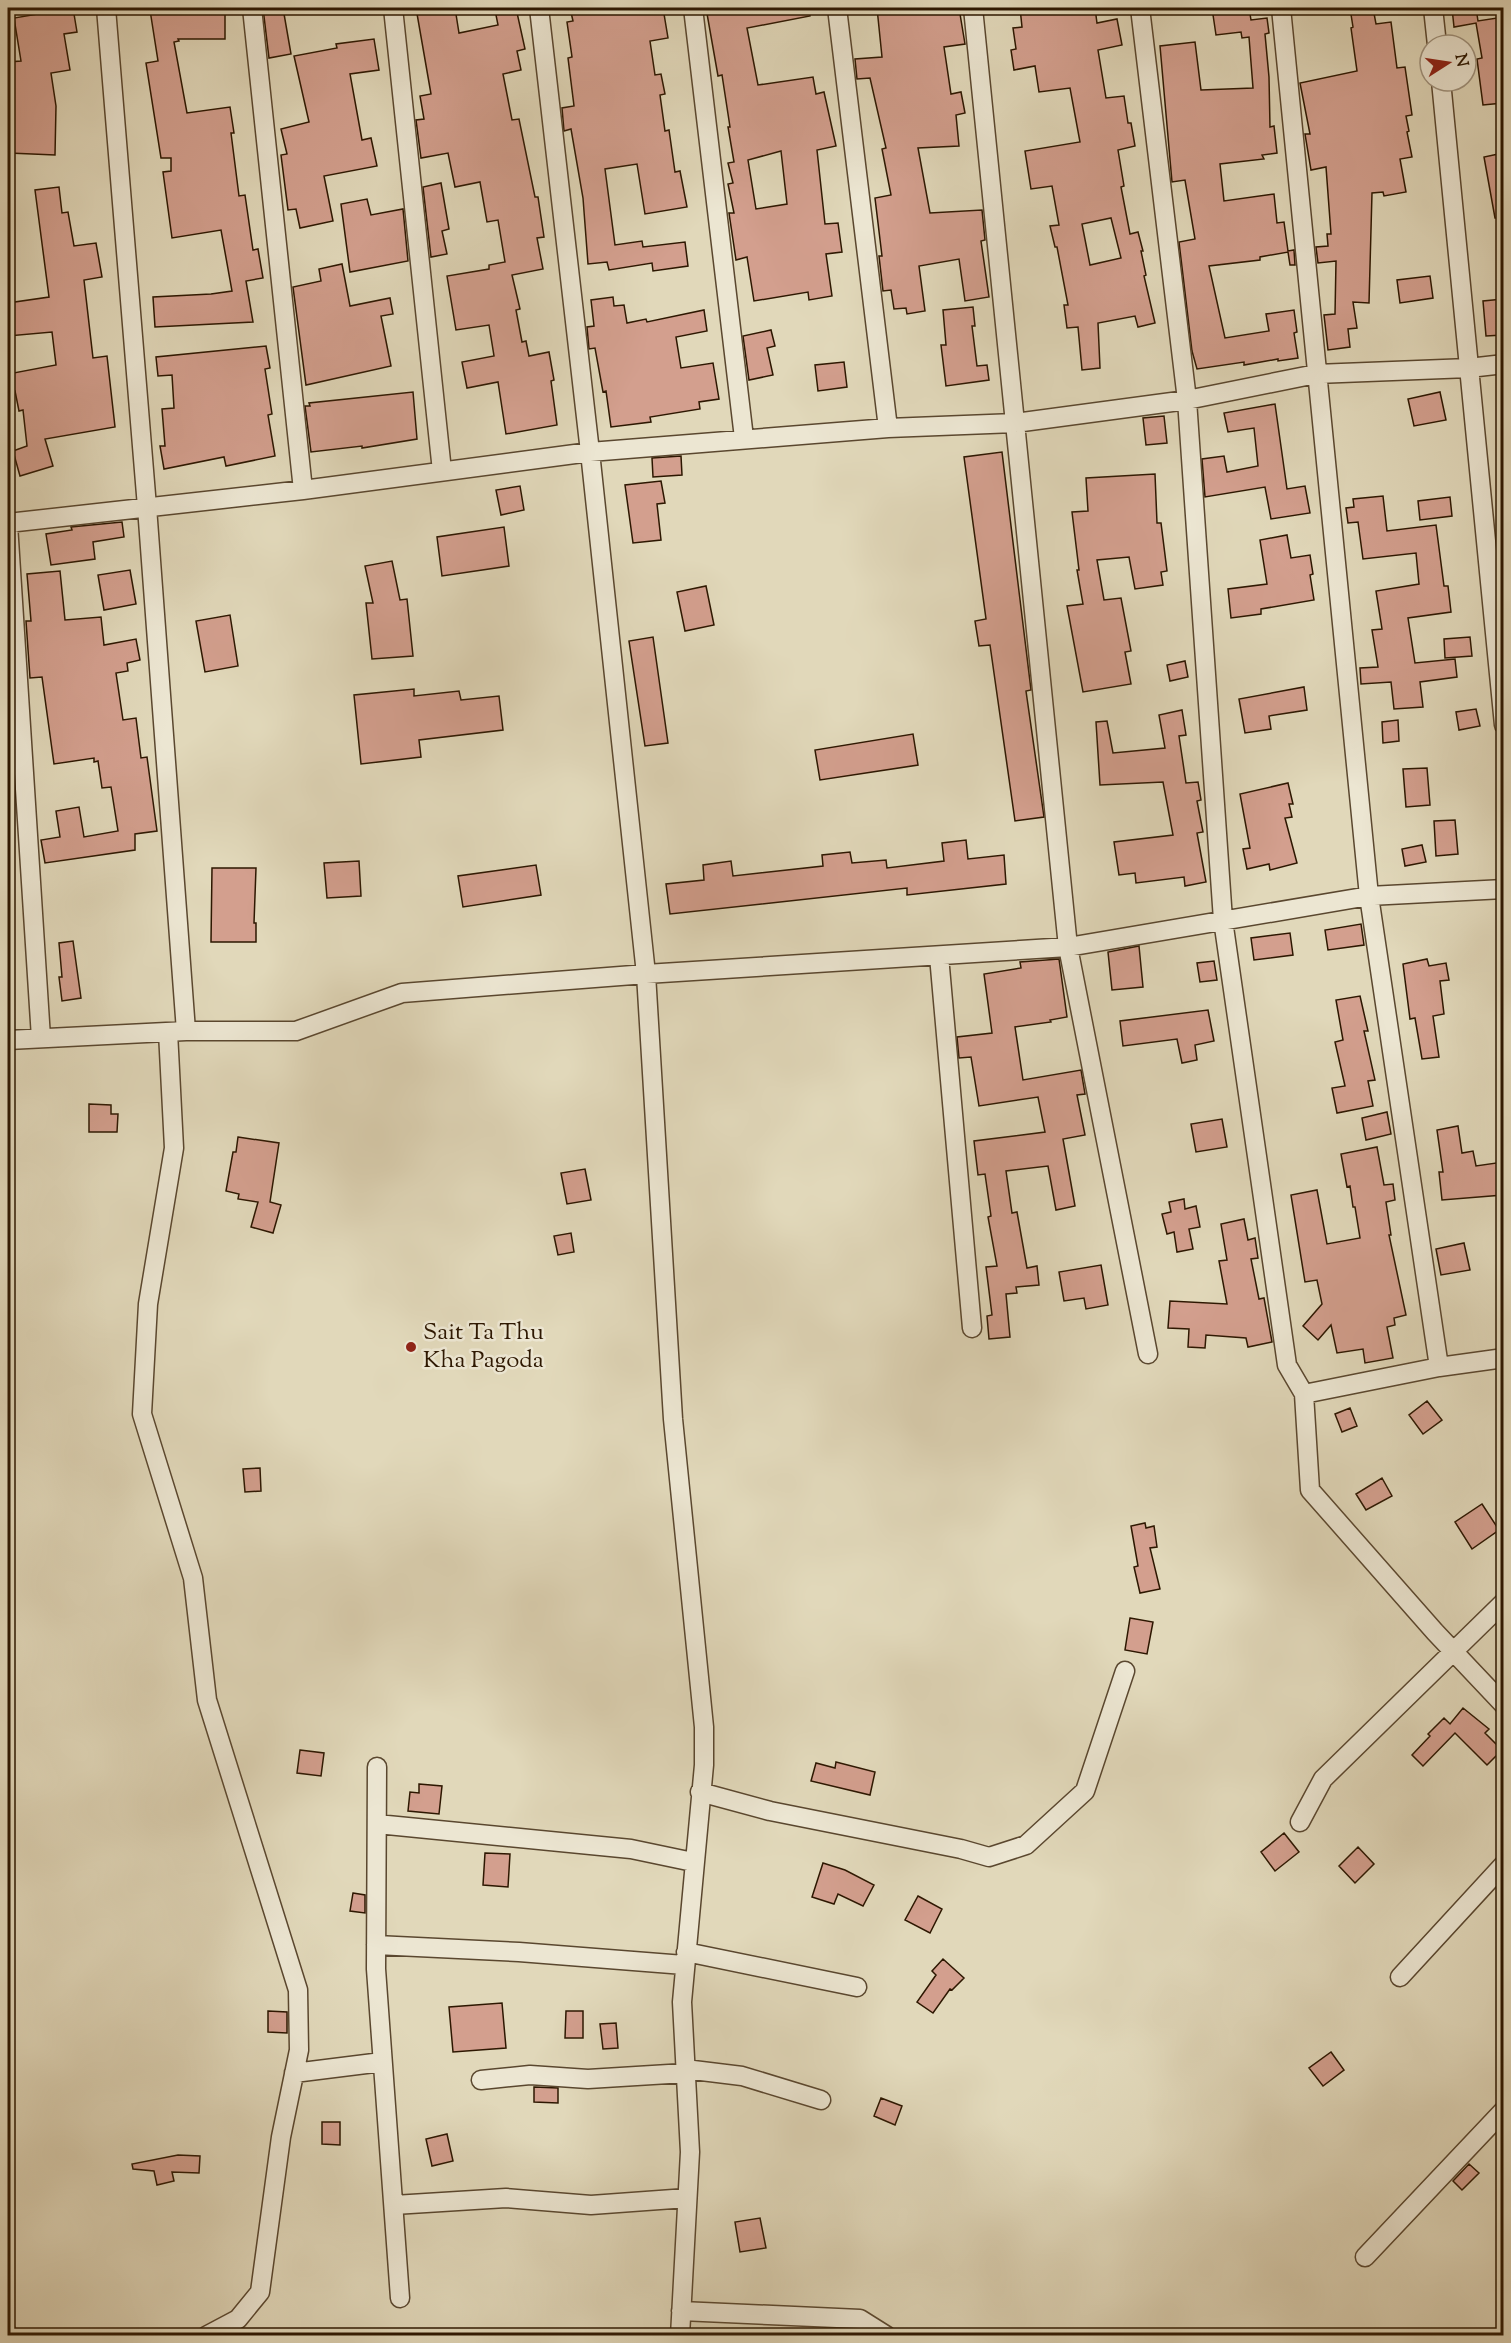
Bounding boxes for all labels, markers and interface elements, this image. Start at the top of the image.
north arrow [1418,33,1478,93]
text: N [1448,52,1473,69]
place label: Sait Ta Thu Kha Pagoda [423,1316,544,1378]
marker: Sait Ta Thu Kha Pagoda [404,1340,418,1354]

